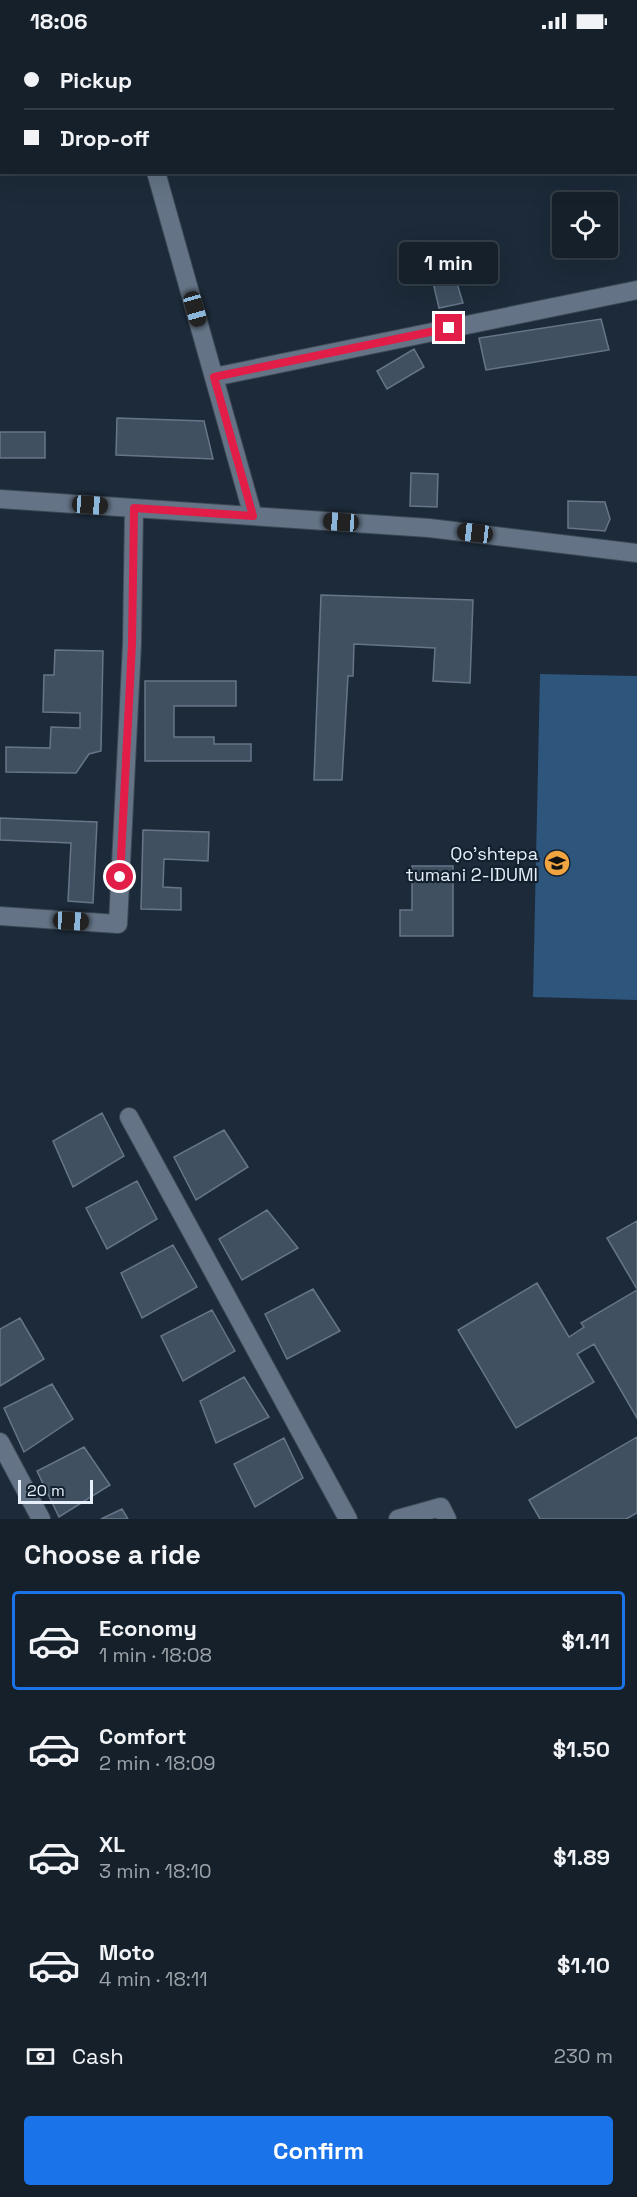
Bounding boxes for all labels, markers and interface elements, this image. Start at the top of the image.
text: 18:06 [30,7,88,35]
text: Pickup [60,66,132,94]
text: Drop-off [60,124,150,152]
map controls [552,192,618,258]
button: locate [552,192,618,258]
callout: 1 min [400,241,498,283]
text: 1 min [424,250,473,276]
car [181,289,209,329]
route end [435,314,462,341]
car [71,495,109,515]
car [322,512,360,532]
car [456,522,494,544]
place label: Qo'shtepa tumani 2-IDUMI [406,842,538,886]
school or university icon: Qo'shtepa tumani 2-IDUMI [542,848,572,878]
route start [106,863,133,890]
car [53,911,89,931]
scale bar [18,1477,93,1504]
text: 20 m [27,1480,65,1501]
text: Choose a ride [24,1537,201,1572]
icon: car [27,1614,81,1668]
text: Economy [99,1614,197,1642]
text: $1.11 [561,1627,610,1655]
text: 1 min · 18:08 [99,1642,212,1668]
icon: car [27,1722,81,1776]
text: Comfort [99,1722,187,1750]
text: $1.50 [553,1735,610,1763]
text: 2 min · 18:09 [99,1750,216,1776]
icon: car [27,1830,81,1884]
text: XL [99,1830,125,1858]
text: $1.89 [553,1843,610,1871]
text: 3 min · 18:10 [99,1858,212,1884]
icon: car [27,1938,81,1992]
text: Moto [99,1938,155,1966]
text: $1.10 [557,1951,610,1979]
text: 4 min · 18:11 [99,1966,208,1992]
icon: cash [24,2040,57,2073]
text: Cash [72,2042,124,2070]
text: 230 m [554,2043,613,2069]
button: Confirm [24,2116,613,2185]

